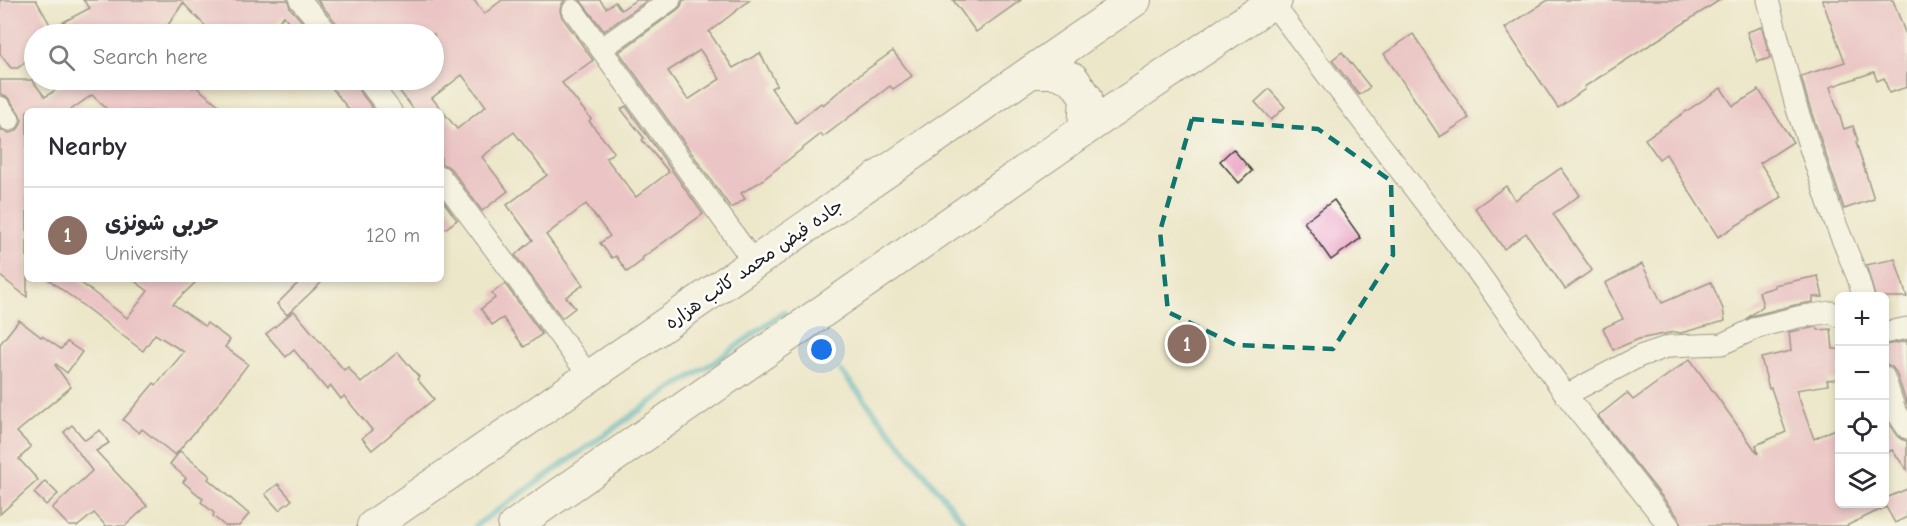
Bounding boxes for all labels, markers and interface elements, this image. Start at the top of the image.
search box [24,24,444,90]
icon: search [45,41,78,74]
text: Search here [93,44,208,70]
text: Nearby [48,132,127,162]
street label: جاده فیض محمد کاتب هزاره [661,195,847,334]
text: حربی شونزی [105,210,219,236]
text: 1 [64,224,71,247]
text: 120 m [366,224,420,247]
text: University [105,242,188,265]
map controls [1835,292,1889,508]
button: + [1835,292,1889,346]
pin: 1 [1168,322,1206,366]
your location [807,335,836,364]
button: − [1835,346,1889,400]
button: locate [1835,400,1889,454]
button: layers [1835,454,1889,508]

